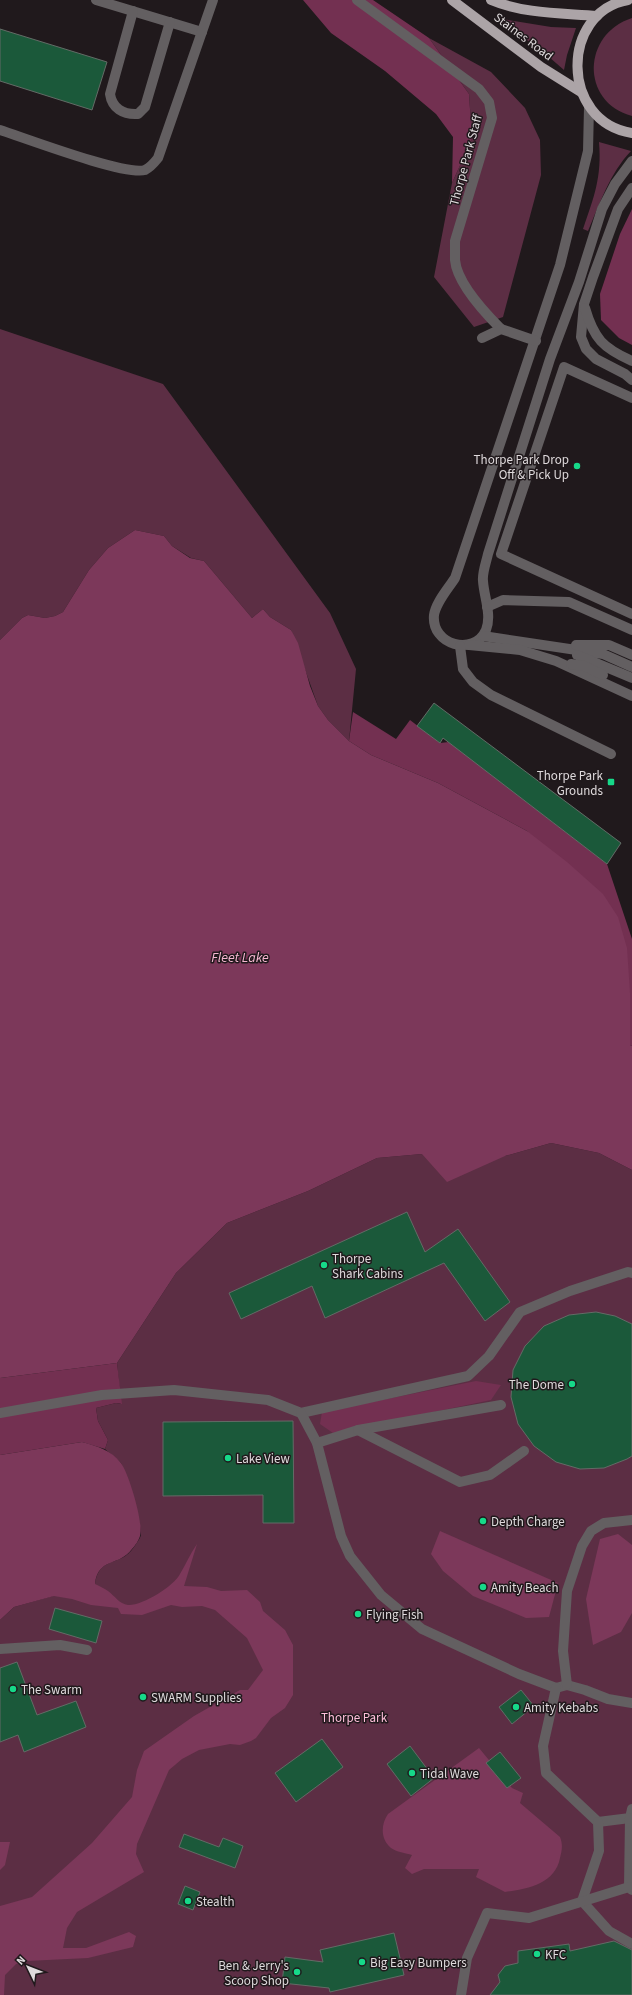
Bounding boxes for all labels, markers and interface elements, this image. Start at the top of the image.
street label: Staines Road [490,9,557,65]
street label: Thorpe Park Staff [445,112,487,208]
place label: Thorpe Park Drop Off & Pick Up [474,451,569,484]
marker: Thorpe Park Drop Off & Pick Up [572,461,582,471]
place label: Thorpe Park Grounds [537,767,604,800]
marker: Thorpe Park Grounds [606,777,616,787]
water label: Fleet Lake [211,948,269,968]
place label: Thorpe Shark Cabins [332,1250,404,1283]
marker: Thorpe Shark Cabins [319,1260,329,1270]
place label: The Dome [509,1376,564,1394]
marker: The Dome [567,1379,577,1389]
place label: Lake View [236,1450,291,1468]
marker: Lake View [223,1453,233,1463]
place label: Depth Charge [491,1513,565,1531]
marker: Depth Charge [478,1516,488,1526]
place label: Amity Beach [491,1579,559,1597]
marker: Amity Beach [478,1582,488,1592]
place label: Flying Fish [366,1606,423,1624]
marker: Flying Fish [353,1609,363,1619]
place label: The Swarm [21,1681,82,1699]
marker: The Swarm [8,1684,18,1694]
place label: SWARM Supplies [151,1689,242,1707]
marker: SWARM Supplies [138,1692,148,1702]
place label: Amity Kebabs [524,1699,599,1717]
marker: Amity Kebabs [511,1702,521,1712]
park label: Thorpe Park [321,1709,388,1727]
place label: Tidal Wave [420,1765,479,1783]
marker: Tidal Wave [407,1768,417,1778]
place label: Stealth [196,1893,234,1911]
marker: Stealth [183,1896,193,1906]
place label: KFC [545,1946,566,1964]
north arrow [8,1947,48,1987]
marker: KFC [532,1949,542,1959]
text: N [13,1953,29,1968]
place label: Big Easy Bumpers [370,1954,467,1972]
place label: Ben & Jerry's Scoop Shop [218,1957,290,1990]
marker: Big Easy Bumpers [357,1957,367,1967]
marker: Ben & Jerry's Scoop Shop [292,1967,302,1977]

